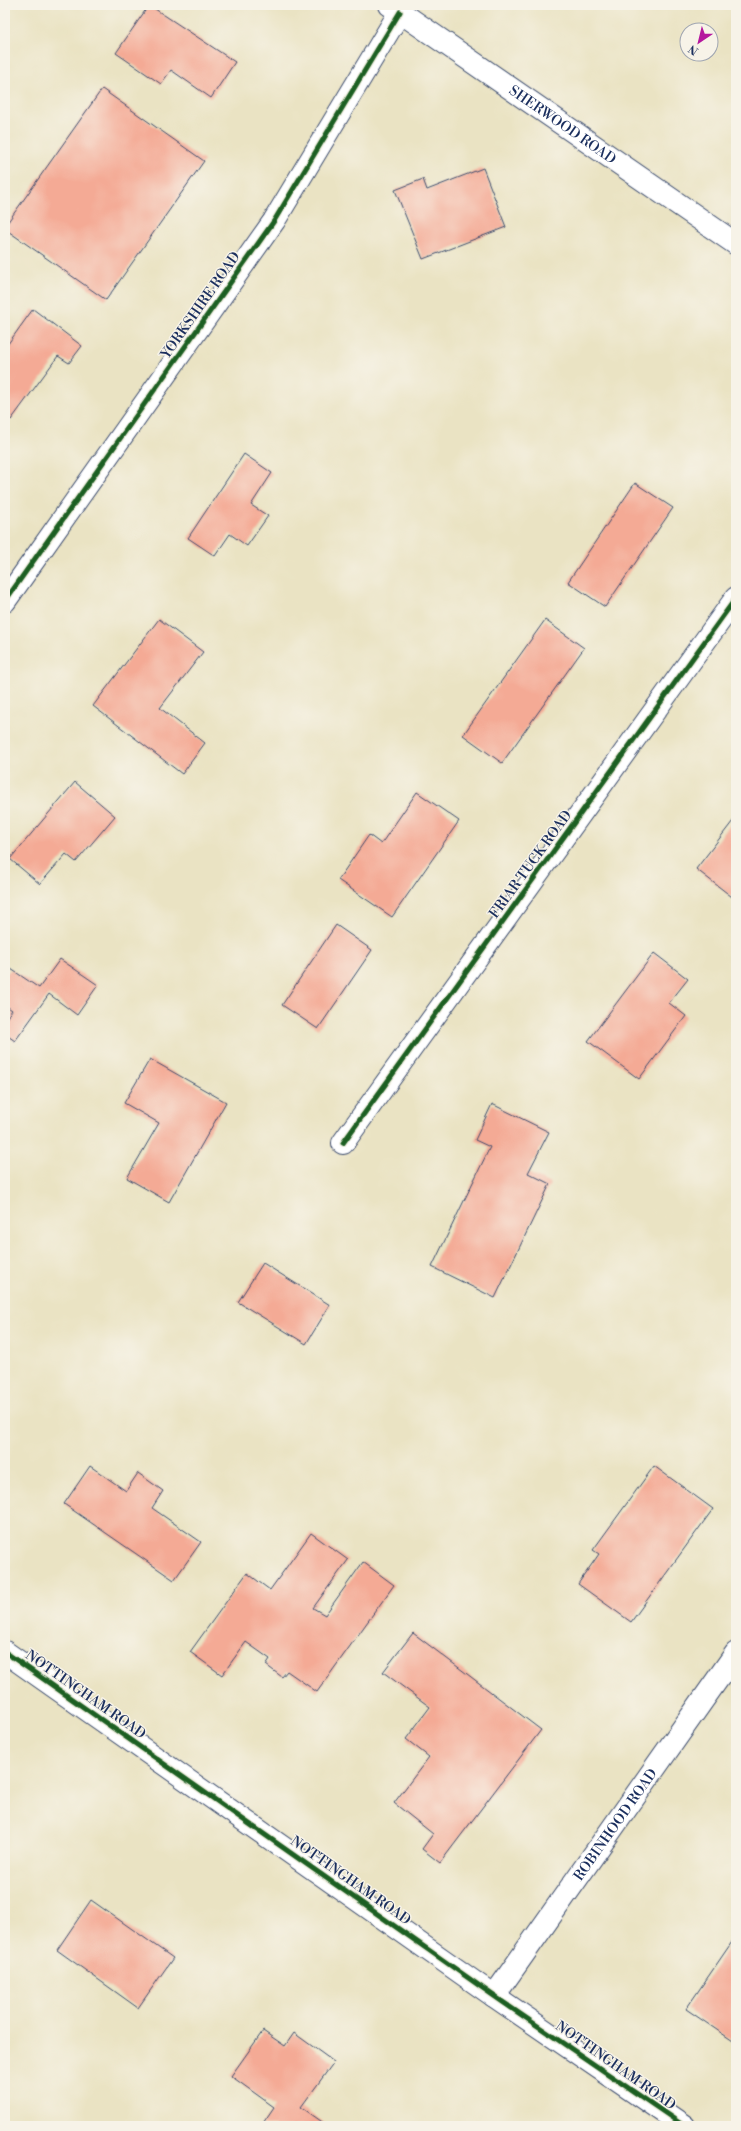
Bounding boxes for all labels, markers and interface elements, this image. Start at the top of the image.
north arrow [679,22,719,62]
text: N [686,41,701,58]
street label: SHERWOOD ROAD [505,82,619,169]
street label: YORKSHIRE ROAD [156,248,245,364]
street label: FRIAR TUCK ROAD [485,807,576,922]
street label: NOTTINGHAM ROAD [22,1646,149,1743]
street label: ROBINHOOD ROAD [570,1765,662,1885]
street label: NOTTINGHAM ROAD [287,1832,414,1929]
street label: NOTTINGHAM ROAD [552,2017,679,2114]

